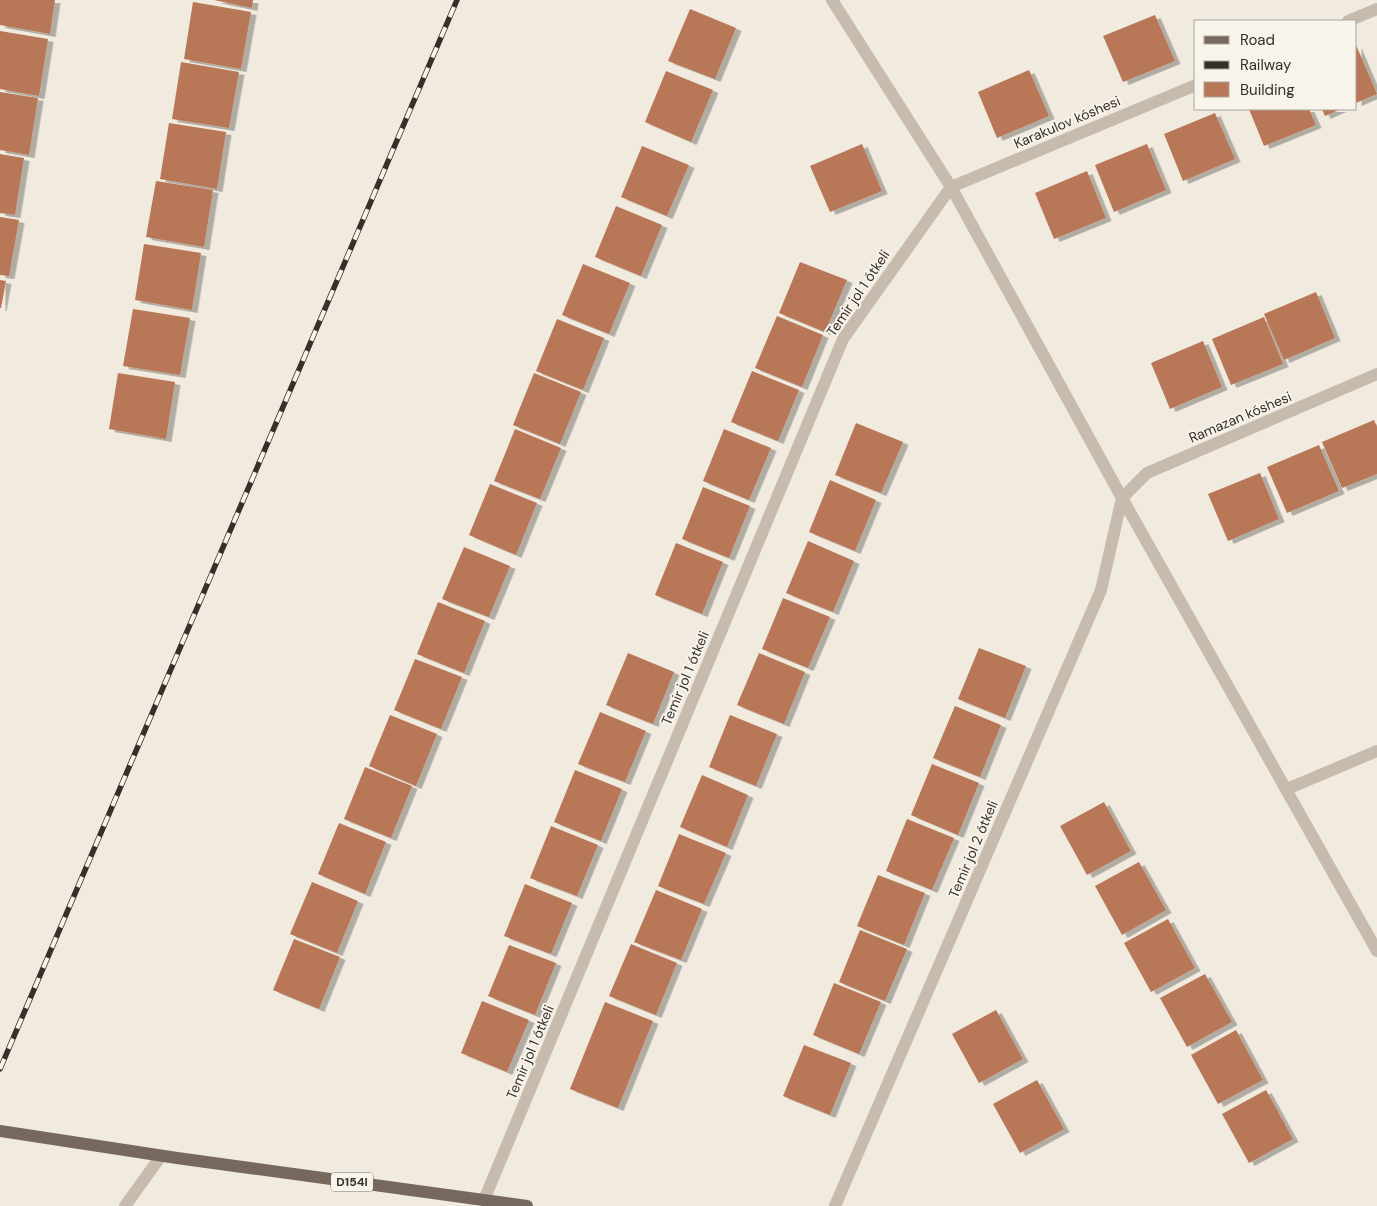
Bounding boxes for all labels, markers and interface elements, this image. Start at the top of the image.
legend [1194,20,1357,110]
text: Road [1240,30,1275,50]
text: Railway [1240,55,1292,75]
text: Building [1240,80,1295,100]
street label: Karakulov kóshesi [1011,91,1123,153]
street label: Temir jol 1 ótkeli [822,246,894,340]
street label: Ramazan kóshesi [1186,387,1294,447]
street label: Temir jol 1 ótkeli [657,628,713,728]
street label: Temir jol 2 ótkeli [944,798,1002,900]
street label: Temir jol 1 ótkeli [502,1002,558,1102]
road number: D154l [331,1172,373,1192]

